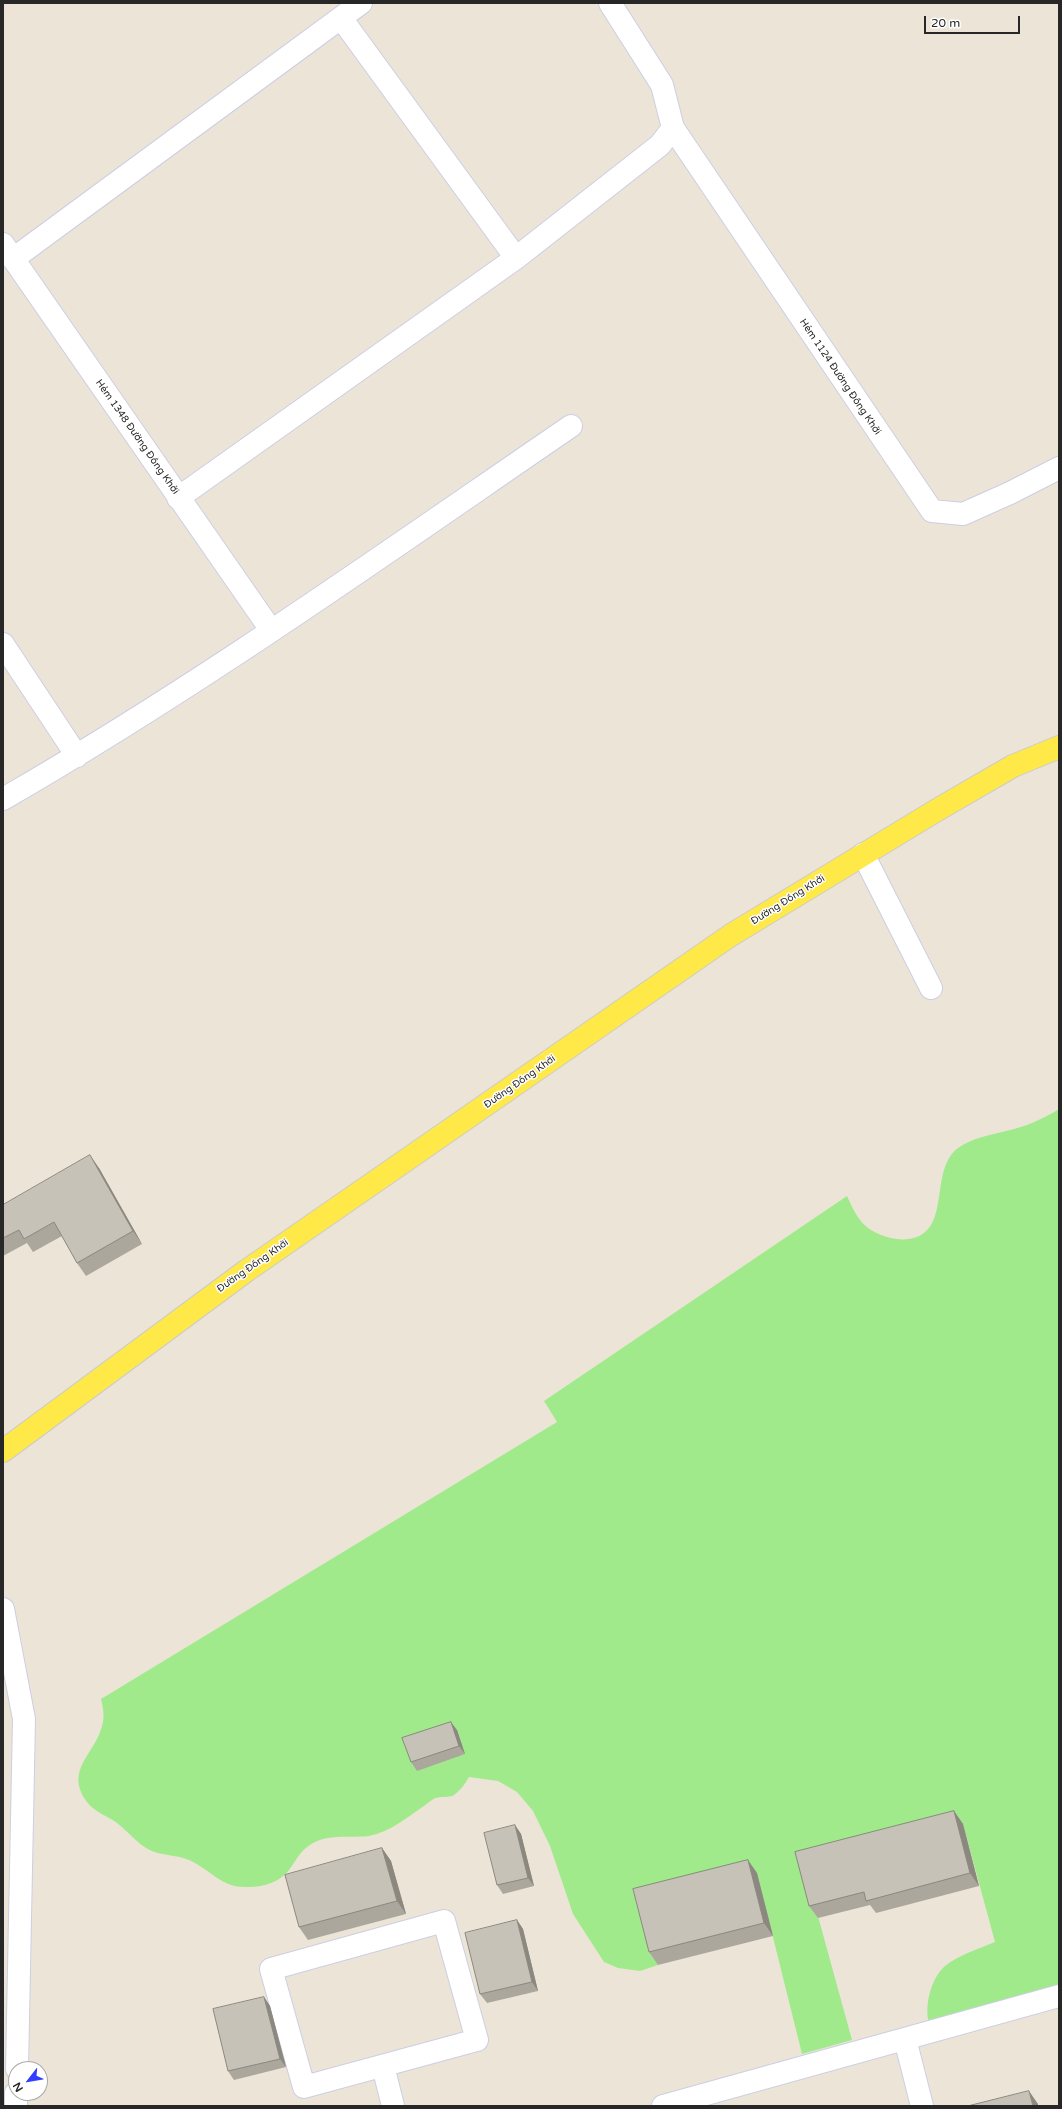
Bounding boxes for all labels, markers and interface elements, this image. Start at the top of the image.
scale bar [926,8,1022,34]
text: 20 m [931,16,960,30]
street label: Hẻm 1124 Đường Đồng Khởi [797,317,883,437]
street label: Hẻm 1348 Đường Đồng Khởi [93,377,181,497]
street label: Đường Đồng Khởi [749,873,827,927]
street label: Đường Đồng Khởi [482,1053,558,1111]
street label: Đường Đồng Khởi [215,1237,291,1295]
north arrow [8,2061,48,2101]
text: N [10,2080,26,2094]

